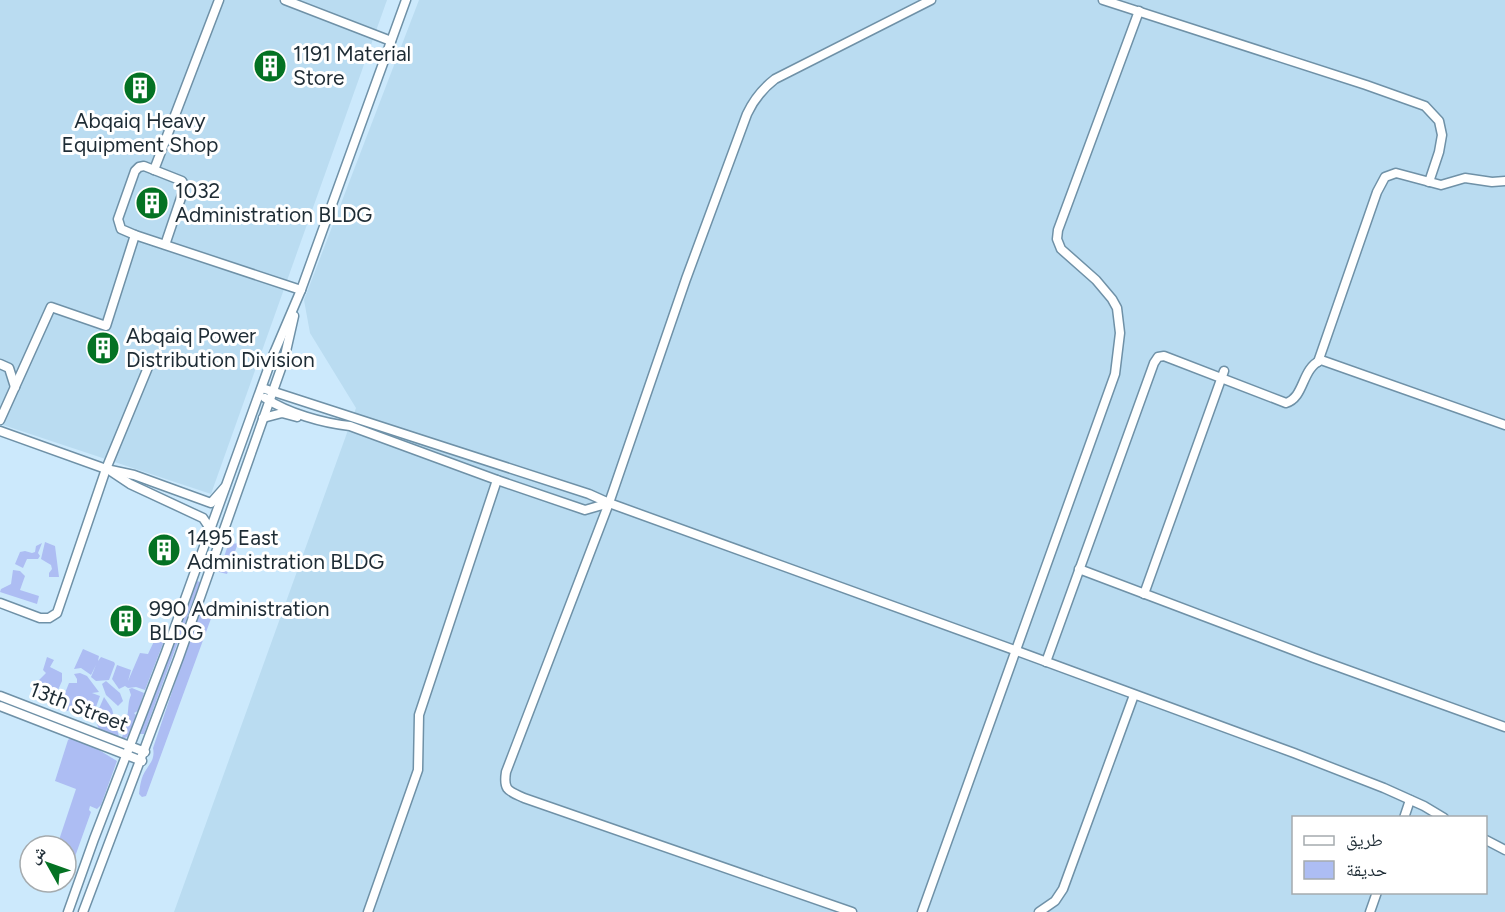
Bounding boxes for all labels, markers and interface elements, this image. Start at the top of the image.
place label: 1191 Material Store [293,41,411,90]
building icon: 1191 Material Store [252,48,288,84]
building icon: Abqaiq Heavy Equipment Shop [122,70,158,106]
place label: Abqaiq Heavy Equipment Shop [62,108,218,157]
place label: 1032 Administration BLDG [175,178,372,227]
building icon: 1032 Administration BLDG [134,185,170,221]
place label: Abqaiq Power Distribution Division [126,323,315,372]
building icon: Abqaiq Power Distribution Division [85,330,121,366]
place label: 1495 East Administration BLDG [187,525,384,574]
building icon: 1495 East Administration BLDG [146,532,182,568]
place label: 990 Administration BLDG [149,596,329,645]
building icon: 990 Administration BLDG [108,603,144,639]
street label: 13th Street [26,676,132,737]
legend [1292,816,1487,894]
text: طريق [1346,829,1383,851]
north arrow [18,834,78,894]
text: ش [24,842,50,867]
text: حديقة [1346,859,1387,881]

